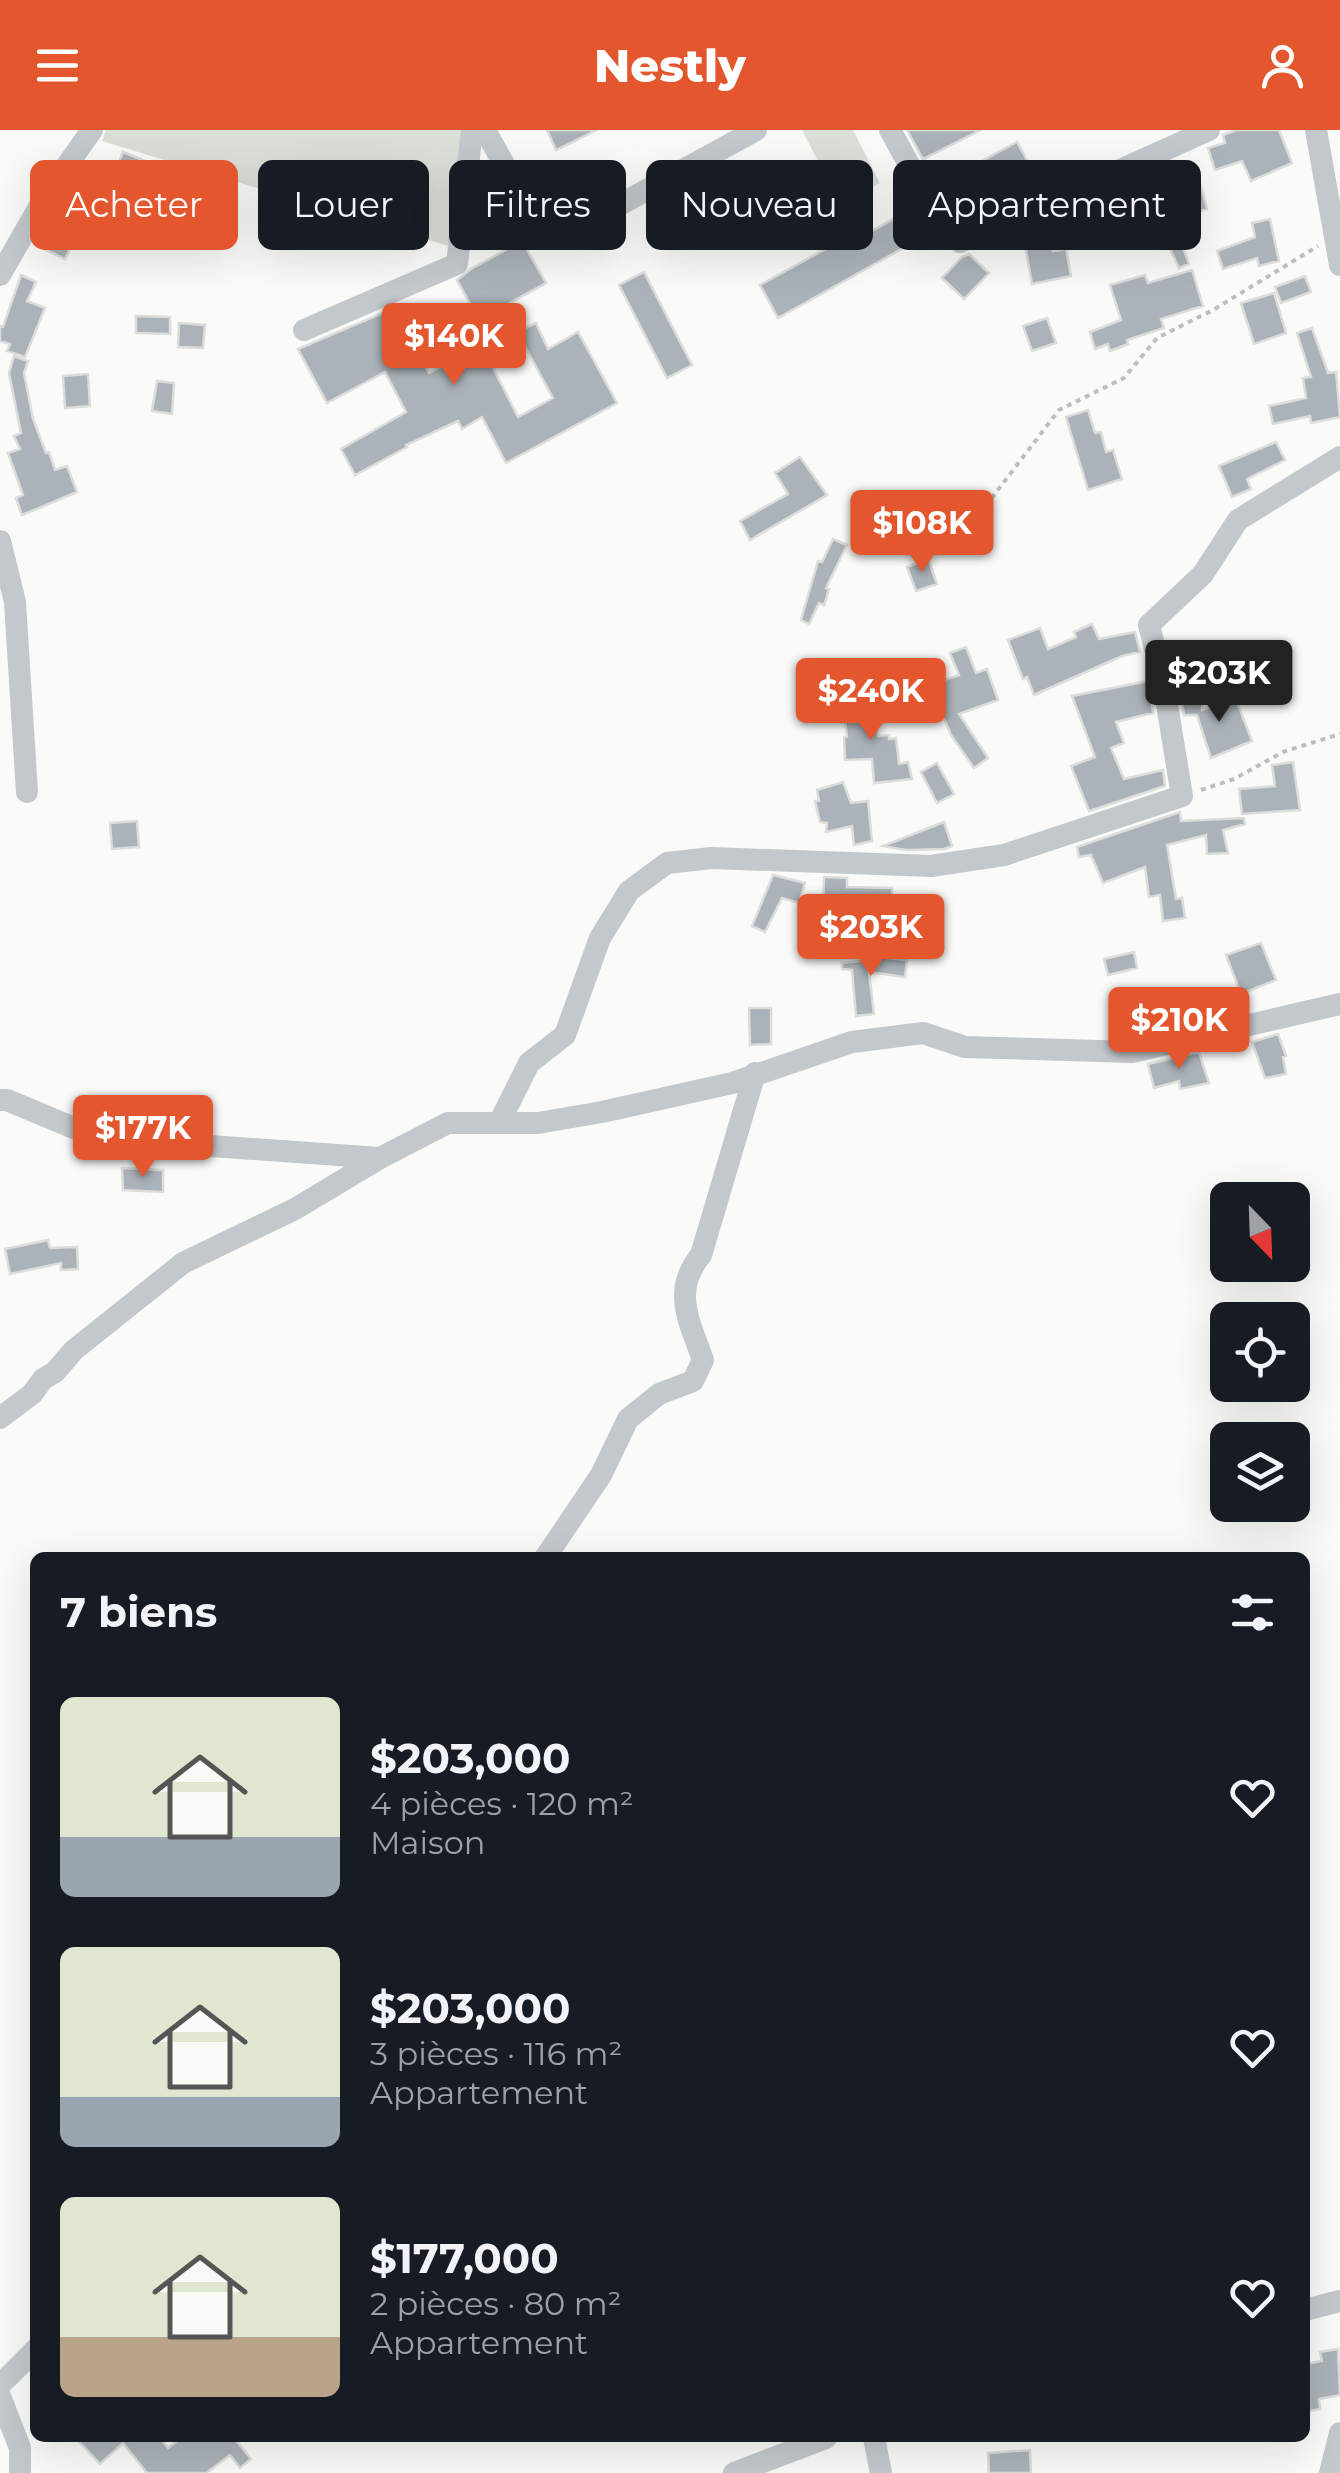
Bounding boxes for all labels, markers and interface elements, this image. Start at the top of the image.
icon: menu [30,38,85,93]
text: Nestly [594,38,746,93]
icon: person [1255,38,1310,93]
chip: Acheter [30,160,238,250]
chip: Louer [258,160,429,250]
chip: Filtres [449,160,626,250]
chip: Nouveau [646,160,873,250]
chip: Appartement [893,160,1201,250]
pin: $140K [384,303,524,388]
text: $140K [404,316,504,355]
pin: $108K [852,490,992,575]
text: $108K [872,503,972,542]
pin: $203K [1149,640,1289,725]
text: $203K [1167,653,1271,692]
pin: $240K [801,658,941,743]
text: $240K [818,671,924,710]
pin: $203K [801,894,941,979]
text: $203K [819,907,923,946]
pin: $210K [1109,987,1249,1072]
text: $210K [1130,1000,1228,1039]
pin: $177K [73,1095,213,1180]
text: $177K [95,1108,191,1147]
north arrow [1210,1182,1310,1282]
map controls [1210,1182,1310,1522]
button: locate [1210,1302,1310,1402]
button: layers [1210,1422,1310,1522]
icon: filters [1225,1585,1280,1640]
text: 7 biens [60,1586,217,1638]
text: $203,000 [370,1732,571,1784]
icon: home [140,1737,260,1857]
icon: heart [1225,1770,1280,1825]
text: 4 pièces · 120 m² [370,1784,634,1823]
text: Maison [370,1823,485,1862]
text: $203,000 [370,1982,571,2034]
icon: home [140,1987,260,2107]
icon: heart [1225,2020,1280,2075]
text: 3 pièces · 116 m² [370,2034,622,2073]
text: Appartement [370,2073,588,2112]
text: $177,000 [370,2232,559,2284]
icon: home [140,2237,260,2357]
icon: heart [1225,2270,1280,2325]
text: 2 pièces · 80 m² [370,2284,621,2323]
text: Appartement [370,2323,588,2362]

